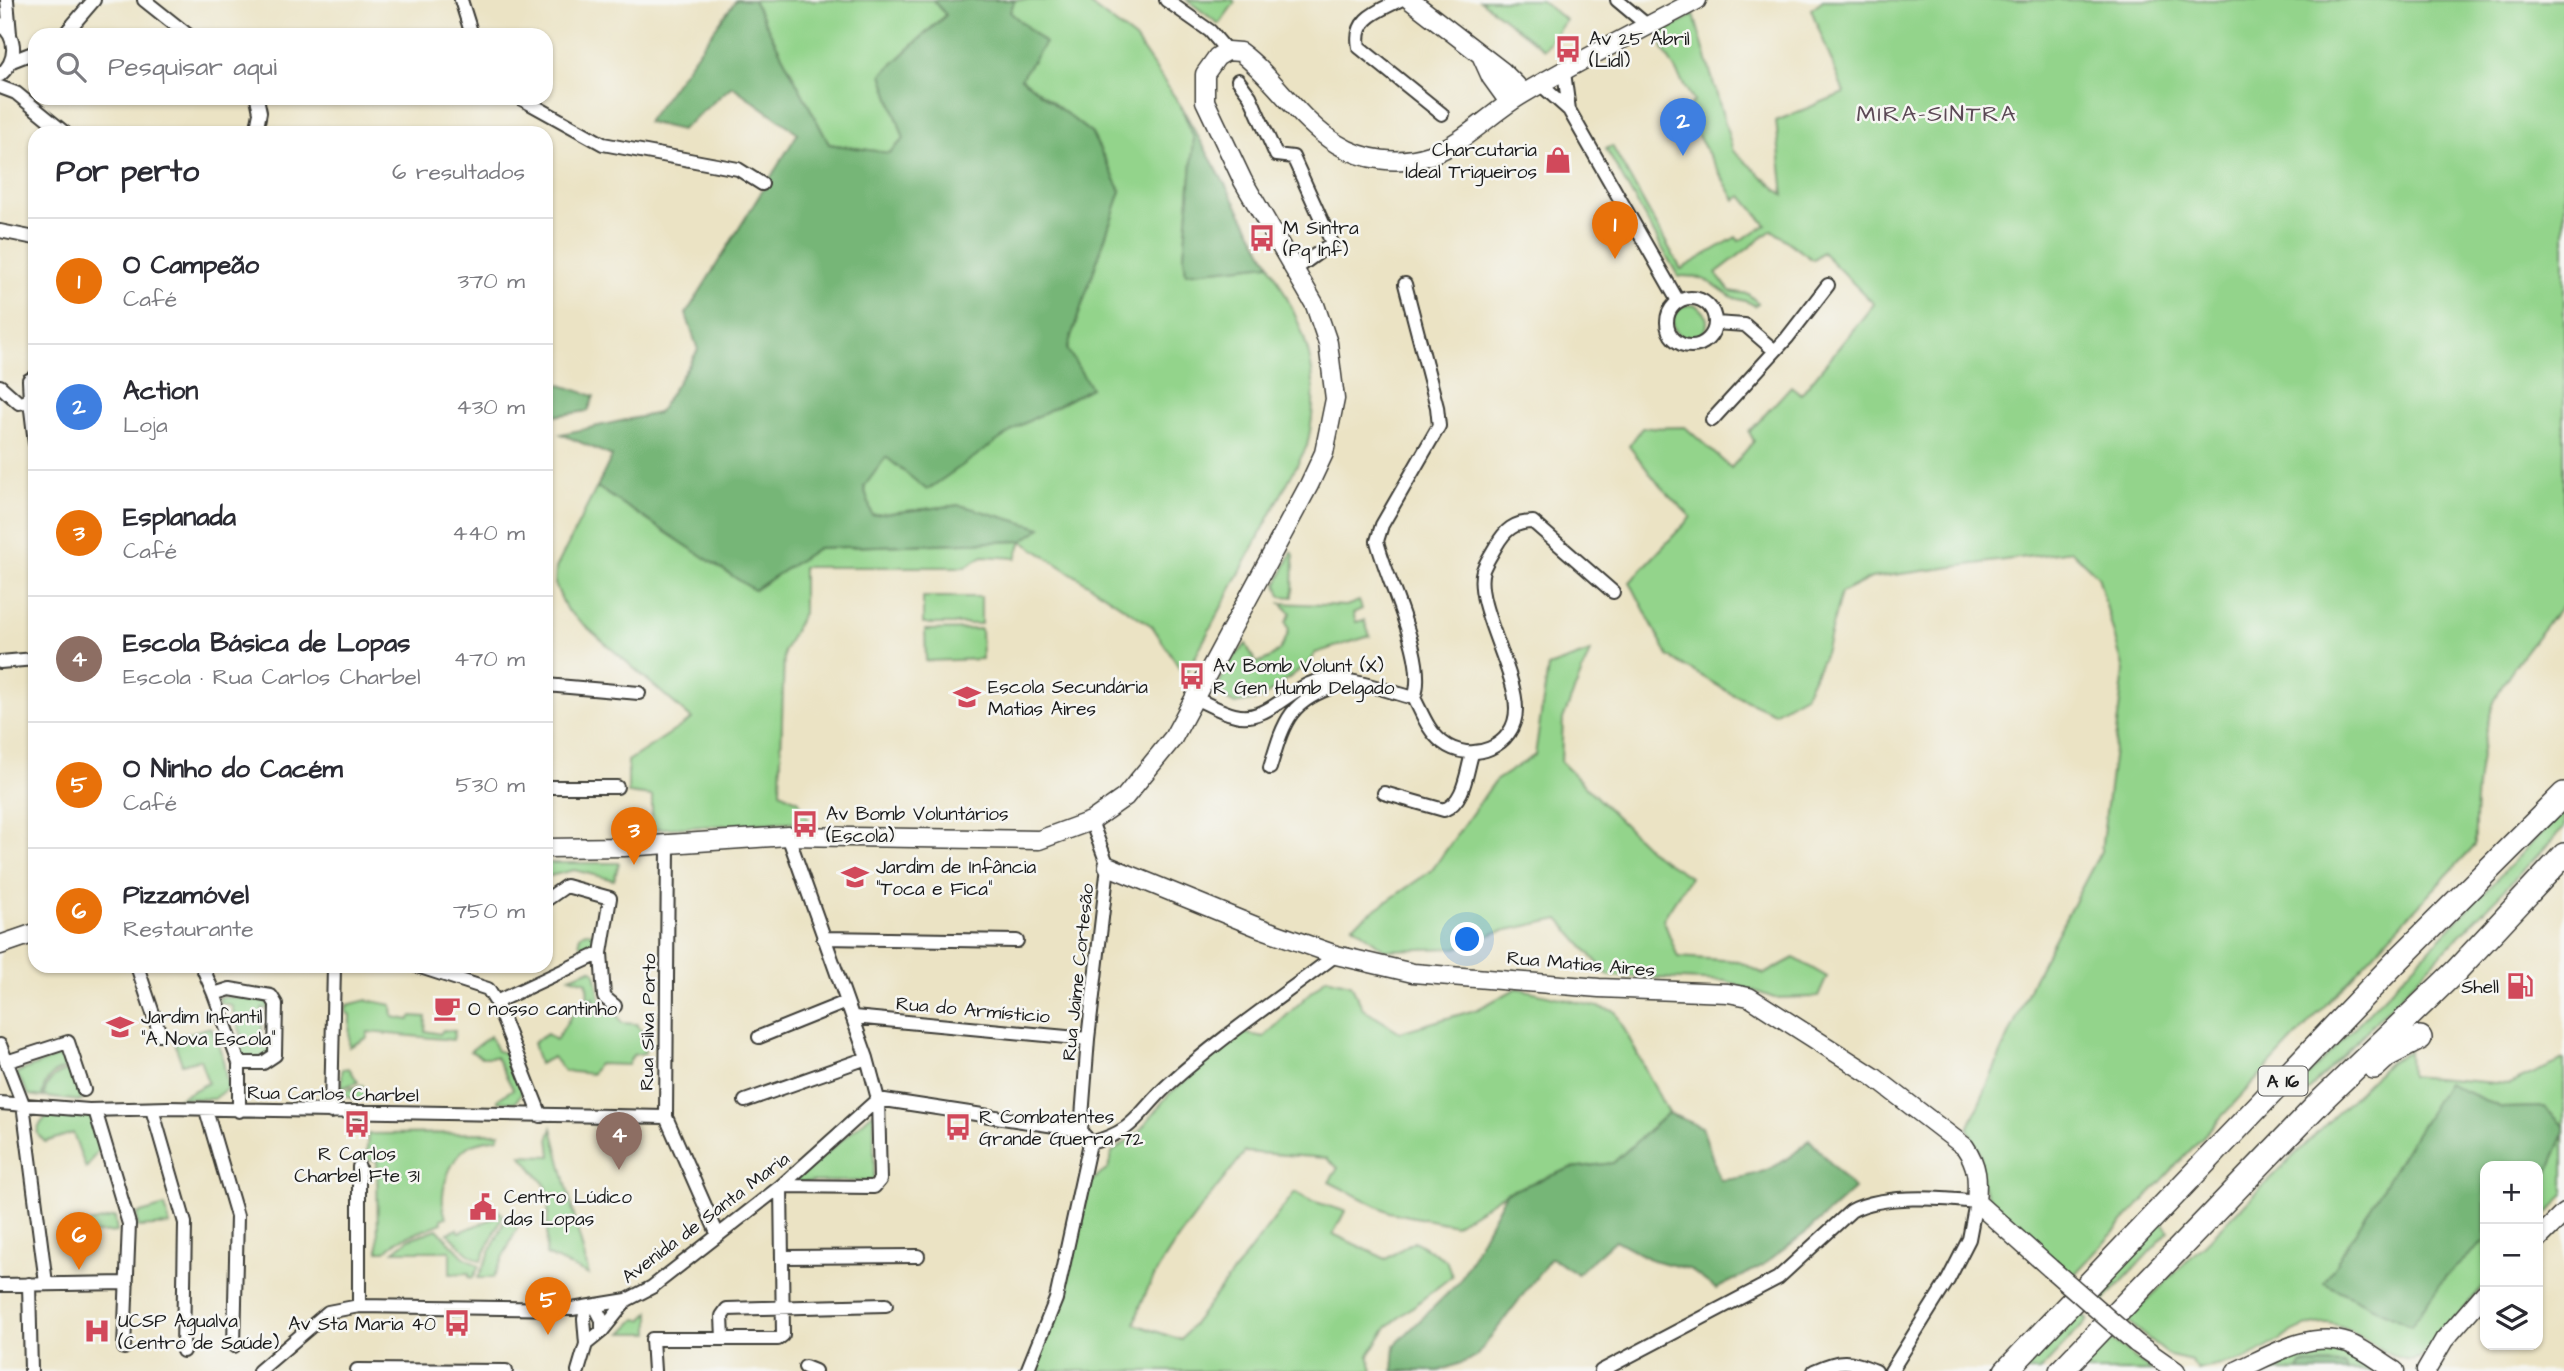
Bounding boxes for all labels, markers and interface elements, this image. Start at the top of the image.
place label: Av 25 Abril (Lidl) [1589,26,1690,75]
search box [28,28,553,105]
bus stop icon: Av 25 Abril (Lidl) [1553,34,1583,64]
icon: search [52,48,90,86]
text: Pesquisar aqui [108,49,277,85]
pin: 2 [1660,98,1706,156]
district label: MIRA-SINTRA [1857,98,2017,130]
place label: Charcutaria Ideal Trigueiros [1405,137,1537,187]
shop icon: Charcutaria Ideal Trigueiros [1543,145,1573,175]
text: Por perto [56,151,199,193]
text: 6 resultados [392,156,525,188]
pin: 1 [1592,201,1638,259]
place label: M Sintra (Pq Inf) [1283,215,1359,264]
bus stop icon: M Sintra (Pq Inf) [1247,223,1277,253]
text: O Campeão [123,247,259,283]
text: 1 [78,265,80,297]
text: 370 m [458,265,525,297]
text: Café [123,283,177,315]
text: Action [123,373,198,409]
text: 2 [72,391,86,423]
text: 430 m [456,391,525,423]
text: Loja [123,409,168,441]
text: Esplanada [123,499,236,535]
text: 3 [73,517,85,549]
text: 440 m [452,517,525,549]
text: Café [123,535,177,567]
text: Escola Básica de Lopas [123,625,410,661]
text: 4 [71,643,87,675]
text: 470 m [454,643,525,675]
place label: Av Bomb Volunt (X) R Gen Humb Delgado [1213,653,1395,703]
text: Escola · Rua Carlos Charbel [123,661,421,693]
bus stop icon: Av Bomb Volunt (X) R Gen Humb Delgado [1177,661,1207,691]
place label: Escola Secundária Matias Aires [988,674,1148,723]
school or university icon: Escola Secundária Matias Aires [952,682,982,712]
text: O Ninho do Cacém [123,751,343,787]
text: 5 [71,769,87,801]
text: 530 m [455,769,525,801]
text: Café [123,787,177,819]
place label: Av Bomb Voluntários (Escola) [826,801,1009,850]
pin: 3 [611,807,657,865]
bus stop icon: Av Bomb Voluntários (Escola) [790,809,820,839]
place label: Jardim de Infância "Toca e Fica" [876,854,1037,903]
school or university icon: Jardim de Infância "Toca e Fica" [840,862,870,892]
text: Pizzamóvel [123,877,249,913]
street label: Rua Jaime Cortesão [1056,882,1101,1062]
text: 6 [72,895,86,927]
text: 750 m [453,895,525,927]
text: Restaurante [123,913,254,945]
your location [1450,922,1484,956]
street label: Rua Matias Aires [1506,945,1656,984]
street label: Rua Silva Porto [634,953,663,1091]
fuel station icon: Shell [2505,971,2535,1001]
place label: Shell [2461,974,2499,1001]
street label: Rua do Armísticio [895,990,1051,1031]
cafe icon: O nosso cantinho [432,993,462,1023]
place label: O nosso cantinho [468,996,618,1023]
place label: Jardim Infantil "A Nova Escola" [141,1004,276,1053]
school or university icon: Jardim Infantil "A Nova Escola" [105,1012,135,1042]
road number: A 16 [2258,1066,2308,1096]
street label: Rua Carlos Charbel [247,1080,419,1109]
place label: R Combatentes Grande Guerra 72 [979,1104,1143,1153]
bus stop icon: R Carlos Charbel Fte 31 [342,1109,372,1139]
pin: 4 [596,1112,642,1170]
bus stop icon: R Combatentes Grande Guerra 72 [943,1112,973,1142]
place label: R Carlos Charbel Fte 31 [294,1141,420,1190]
street label: Avenida de Santa Maria [616,1146,796,1290]
map controls [2480,1161,2543,1350]
button: + [2480,1161,2543,1224]
place label: Centro Lúdico das Lopas [504,1184,632,1233]
public building icon: Centro Lúdico das Lopas [468,1192,498,1222]
pin: 6 [56,1212,102,1270]
button: − [2480,1224,2543,1287]
pin: 5 [525,1277,571,1335]
button: layers [2480,1287,2543,1350]
place label: UCSP Agualva (Centro de Saúde) [118,1308,280,1357]
bus stop icon: Av Sta Maria 40 [442,1308,472,1338]
place label: Av Sta Maria 40 [288,1311,436,1338]
hospital icon: UCSP Agualva (Centro de Saúde) [82,1316,112,1346]

